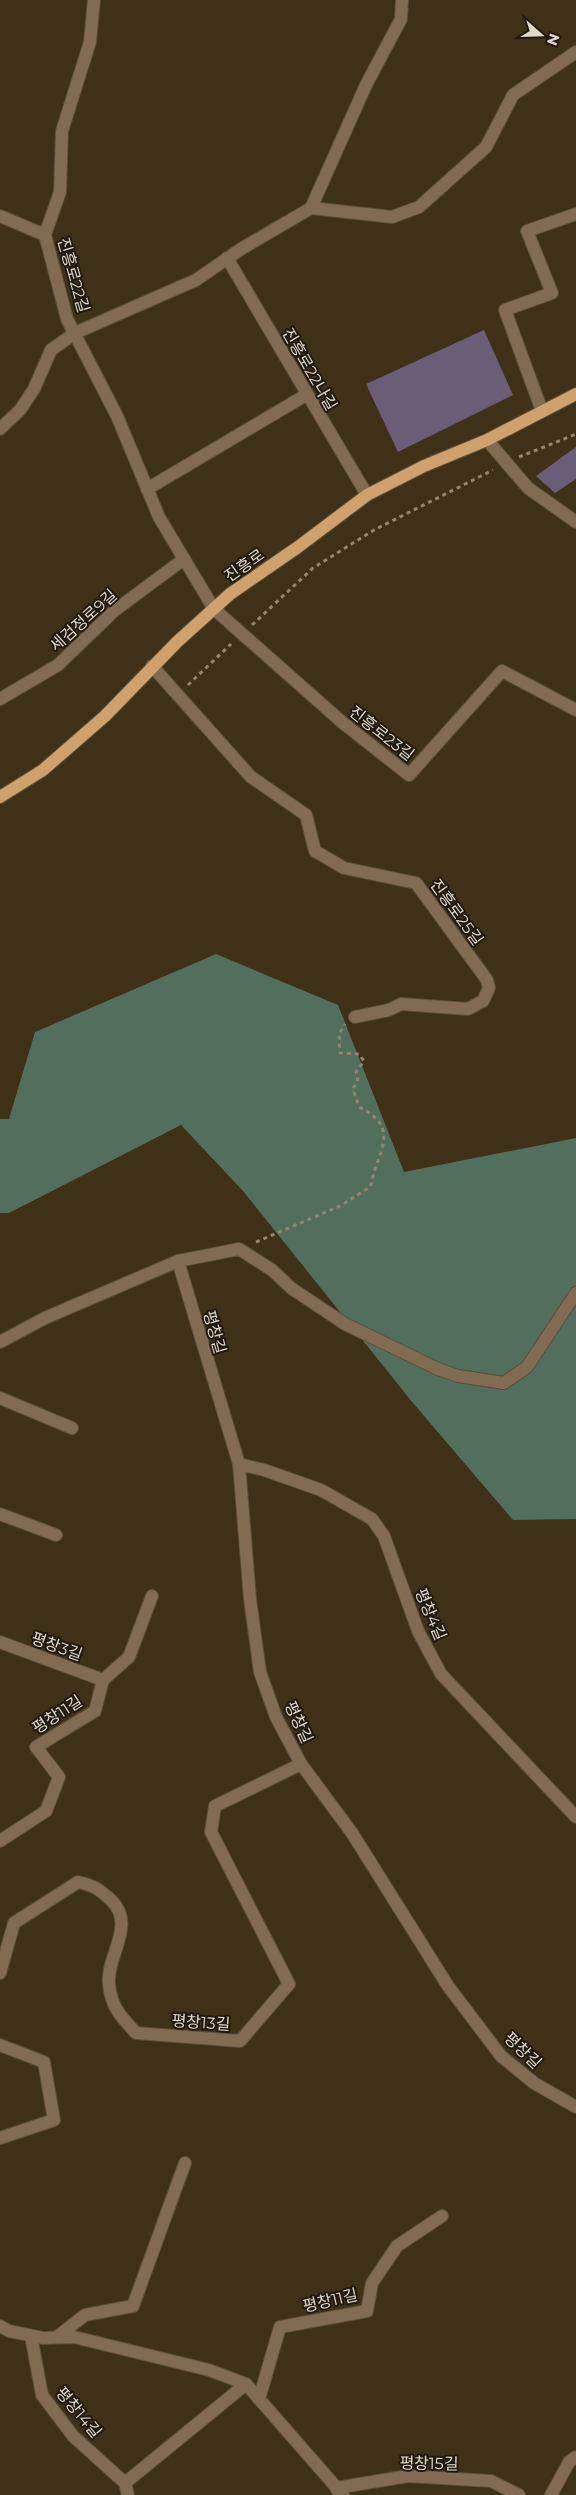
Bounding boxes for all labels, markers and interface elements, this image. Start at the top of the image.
north arrow [516,10,566,60]
text: N [543,31,564,48]
street label: 진흥로22길 [54,235,93,315]
street label: 진흥로22나길 [278,325,341,414]
street label: 진흥로 [221,545,268,586]
street label: 세검정로9길 [46,585,121,655]
street label: 진흥로23길 [346,702,418,765]
street label: 진흥로25길 [426,876,487,949]
street label: 평창길 [199,1308,230,1356]
street label: 평창4길 [411,1585,450,1643]
street label: 평창3길 [29,1628,85,1664]
street label: 평창11길 [29,1691,86,1738]
street label: 평창길 [281,1698,316,1746]
street label: 평창13길 [171,2011,231,2034]
street label: 평창길 [500,2028,545,2073]
street label: 평창11길 [301,2285,359,2316]
street label: 평창14길 [52,2383,105,2442]
street label: 평창15길 [399,2453,459,2474]

